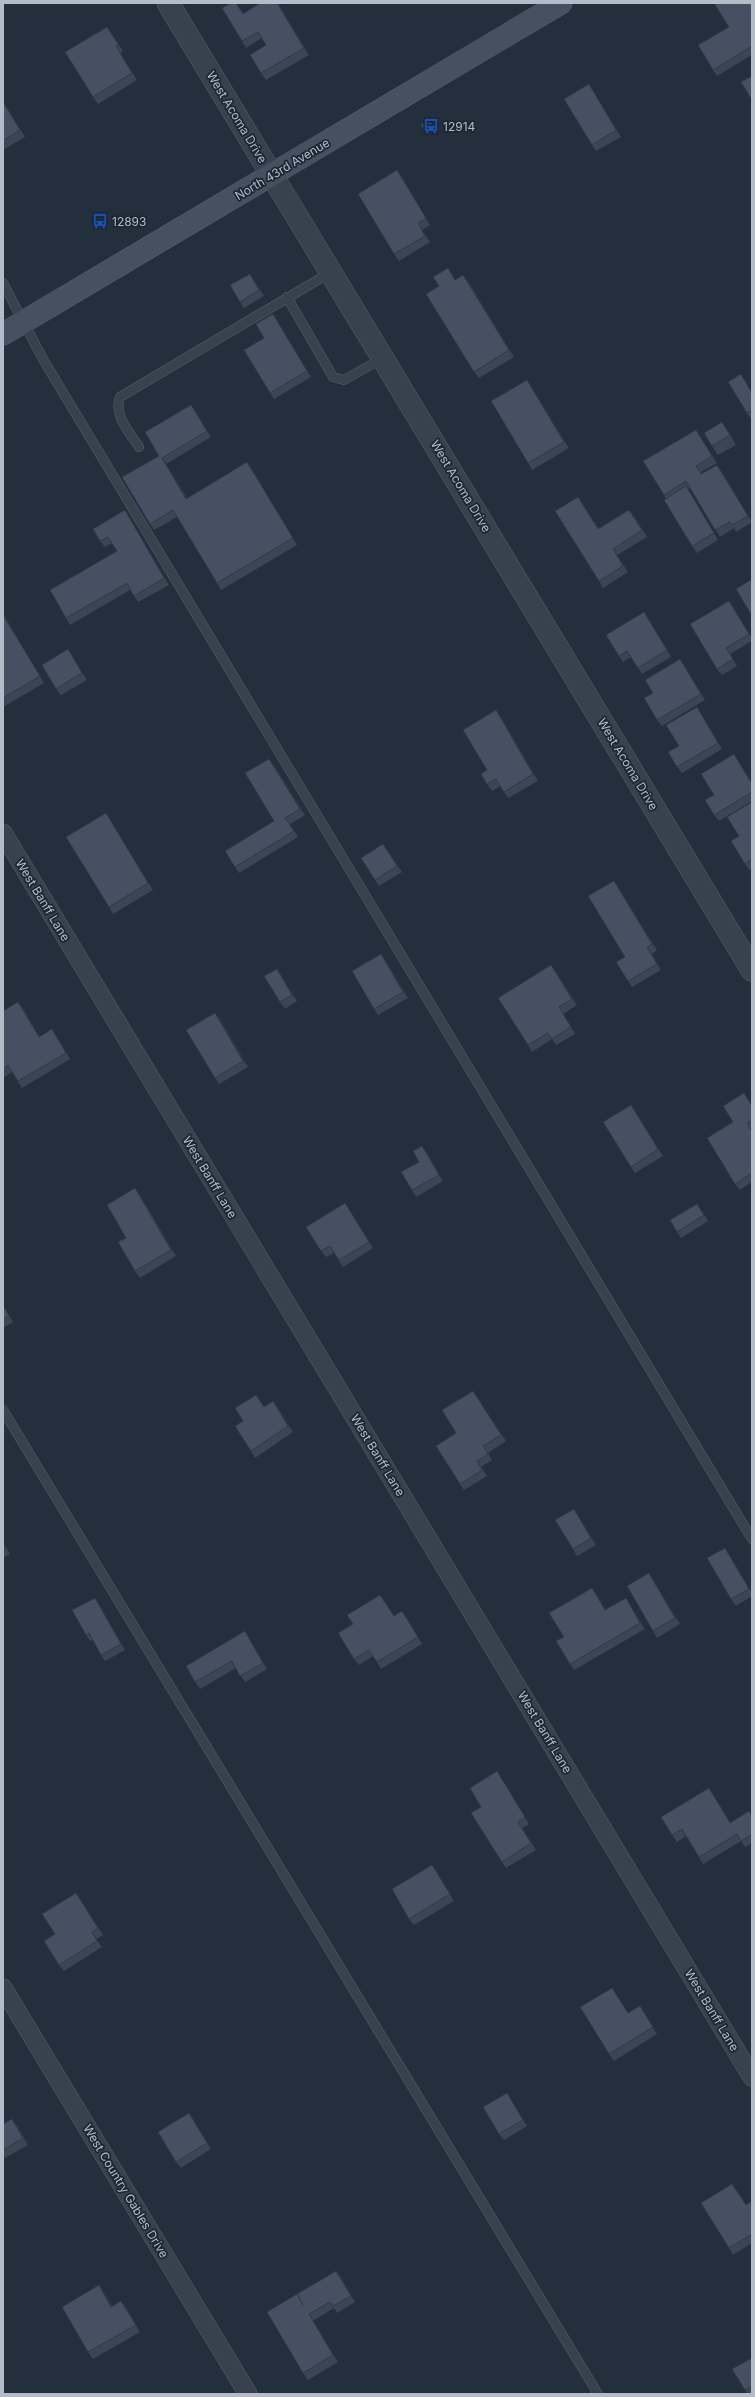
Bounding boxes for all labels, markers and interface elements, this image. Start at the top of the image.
street label: West Acoma Drive [204,68,270,166]
bus stop icon: 12914 [422,117,440,135]
place label: 12914 [443,119,476,134]
street label: North 43rd Avenue [232,135,332,203]
bus stop icon: 12893 [91,212,109,230]
place label: 12893 [112,214,146,229]
street label: West Acoma Drive [428,437,494,535]
street label: West Acoma Drive [595,715,661,813]
street label: West Banff Lane [13,856,73,944]
street label: West Banff Lane [180,1133,240,1221]
street label: West Banff Lane [348,1411,408,1499]
street label: West Banff Lane [515,1688,575,1776]
street label: West Banff Lane [682,1966,742,2054]
street label: West Country Gables Drive [80,2121,172,2261]

